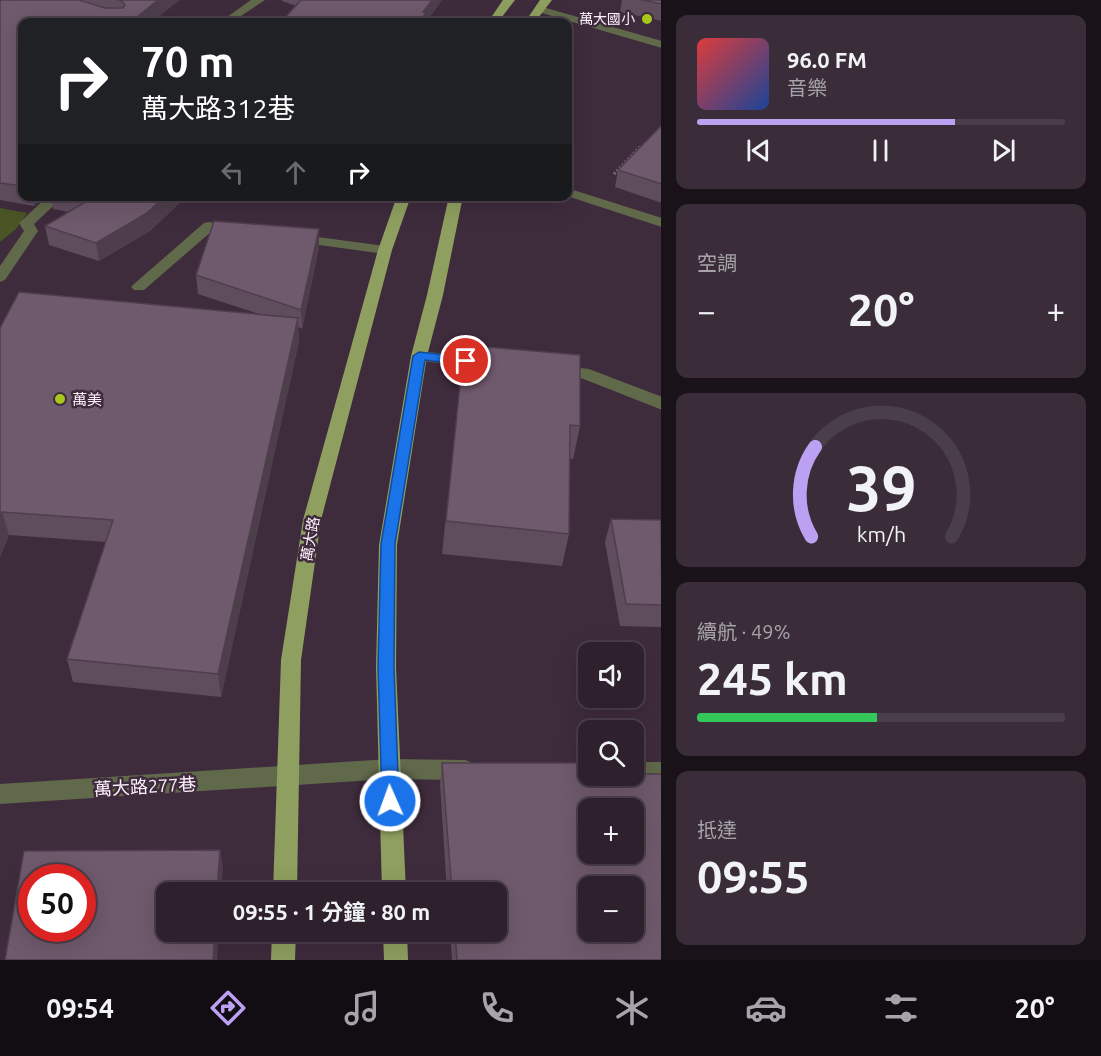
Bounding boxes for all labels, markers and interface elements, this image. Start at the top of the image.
place label: 萬大國小 [579,11,635,27]
marker: 萬大國小 [640,12,654,26]
text: 70 m [141,38,235,85]
icon: right [42,42,120,120]
text: 96.0 FM [787,47,867,72]
text: 音樂 [787,76,827,99]
text: 萬大路312巷 [141,93,295,123]
icon: previous [742,134,775,167]
icon: pause [864,134,897,167]
icon: next [987,134,1020,167]
icon: left [216,156,249,189]
icon: ahead [279,156,312,189]
icon: right [342,156,375,189]
text: 空調 [697,251,737,274]
text: 20° [848,284,914,335]
text: − [697,292,716,329]
text: + [1046,292,1065,329]
pin [440,335,491,386]
icon: arrive [449,344,482,377]
place label: 萬美 [72,391,102,408]
marker: 萬美 [53,392,67,406]
text: 39 [846,453,916,523]
street label: 萬大路 [298,515,322,563]
text: km/h [856,522,906,546]
text: 續航 · 49% [697,620,790,643]
map controls [578,642,644,942]
button: sound [578,642,644,708]
text: 245 km [697,653,848,704]
button: search [578,720,644,786]
position arrow [358,769,422,833]
street label: 萬大路277巷 [93,773,197,799]
button: + [578,798,644,864]
text: 抵達 [697,818,737,841]
text: 09:55 [697,851,810,902]
speed limit sign: 50 [18,864,96,942]
button: − [578,876,644,942]
text: 09:55 · 1 分鐘 · 80 m [233,899,430,924]
icon: directions [207,987,249,1029]
icon: music [341,987,383,1029]
icon: phone [476,987,518,1029]
icon: climate [611,987,653,1029]
icon: car [745,987,787,1029]
icon: filters [880,987,922,1029]
text: 09:54 [46,993,114,1023]
text: 20° [1015,993,1055,1023]

